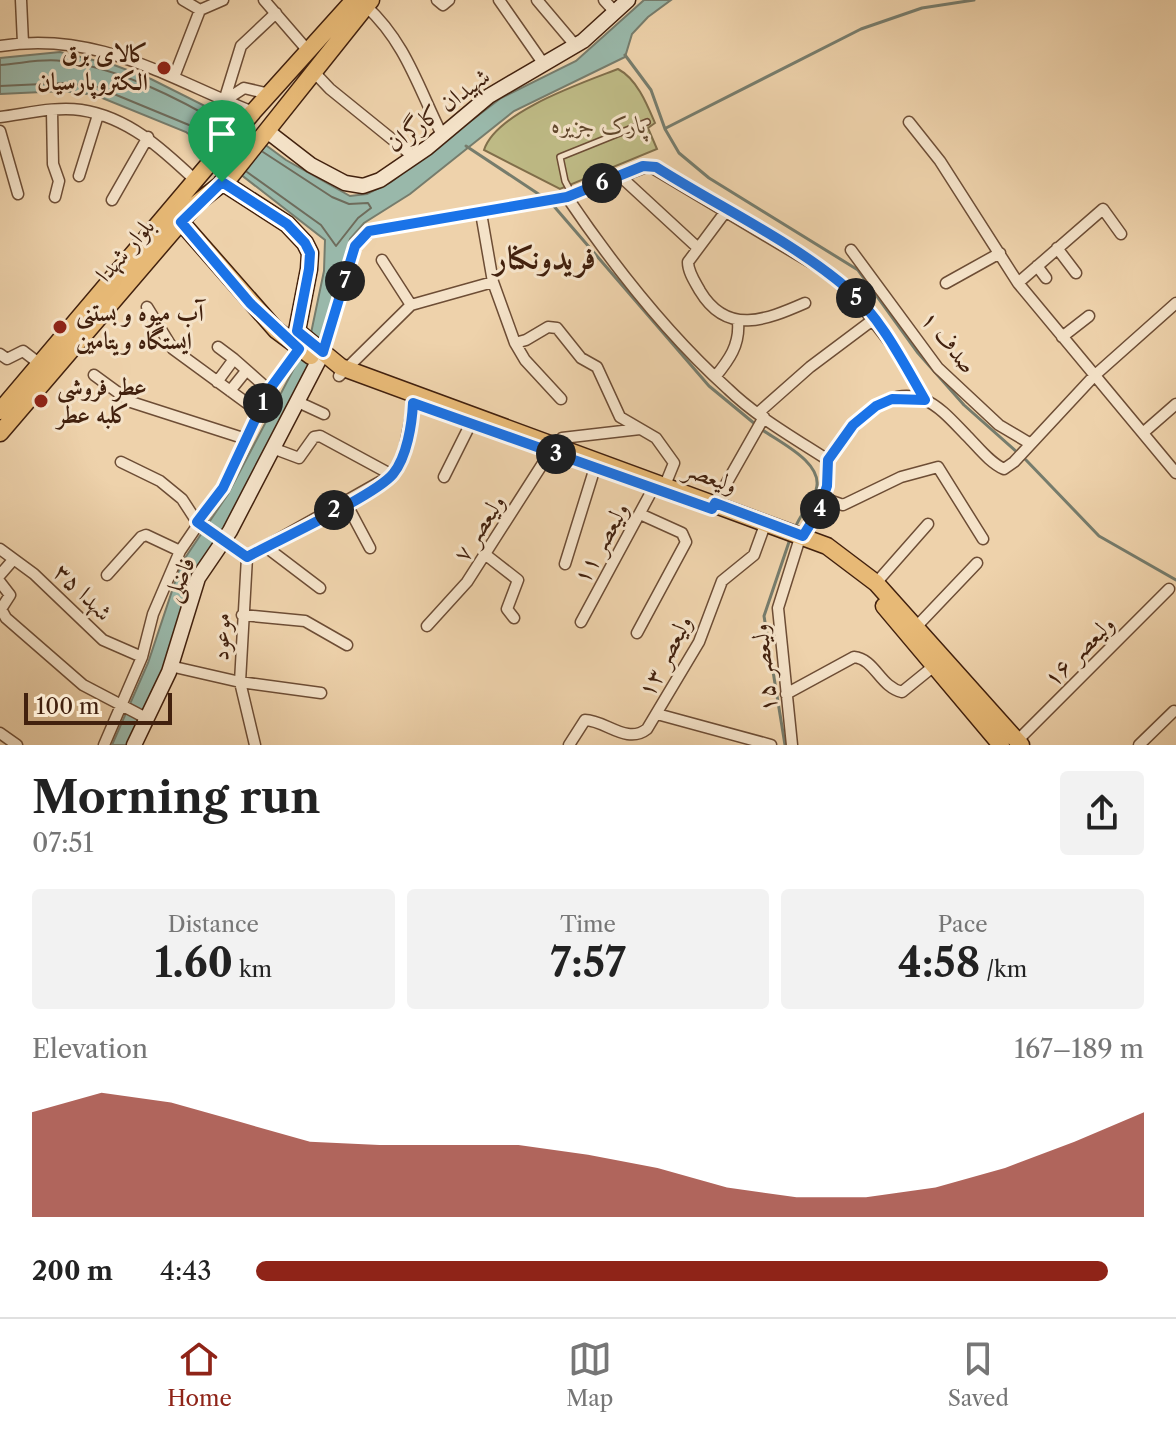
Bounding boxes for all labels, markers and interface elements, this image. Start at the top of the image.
place label: کالای برق الکتروپارسیان [37,39,148,100]
marker: کالای برق الکتروپارسیان [155,59,173,77]
street label: شهیدان کارگران [380,60,496,159]
pin [188,100,256,182]
park label: پارک جزیره [552,110,649,142]
icon: arrive [200,112,244,156]
pin: 6 [582,163,622,203]
text: 6 [595,169,609,196]
street label: بلوار شهدا [89,212,161,288]
district label: فریدونکنار [491,238,596,279]
pin: 7 [325,261,365,301]
text: 7 [339,267,351,294]
pin: 5 [836,278,876,318]
text: 5 [850,284,862,311]
place label: آب میوه و بستنی ایستگاه ویتامین [76,298,207,356]
street label: صدف ۱ [915,305,983,379]
marker: آب میوه و بستنی ایستگاه ویتامین [51,318,69,336]
place label: عطر فروشی کلبه عطر [54,372,147,430]
pin: 1 [243,383,283,423]
text: 1 [258,389,268,416]
marker: عطر فروشی کلبه عطر [32,392,50,410]
pin: 3 [536,434,576,474]
text: 3 [550,440,562,467]
street label: ولیعصر [677,453,741,501]
street label: ولیعصر ۷ [446,489,513,568]
pin: 4 [800,489,840,529]
pin: 2 [314,490,354,530]
text: 4 [813,495,827,522]
text: 2 [328,496,341,523]
street label: ولیعصر ۱۱ [566,497,636,589]
street label: فاضلی [156,552,204,607]
street label: شهدا ۳۵ [47,557,119,627]
street label: ولیعصر ۱۶ [1037,609,1122,694]
street label: ولیعصر ۱۳ [631,610,700,703]
street label: موعود [205,612,237,662]
street label: ولیعصر ۱۵ [744,622,785,714]
scale bar [24,689,172,725]
text: 100 m [36,693,99,720]
text: Morning run [32,770,321,824]
button: share [1060,771,1144,855]
text: 07:51 [32,827,94,859]
text: Distance [168,911,259,938]
text: Time [560,911,616,938]
text: Pace [938,911,988,938]
text: 1.60 [155,938,233,987]
text: 7:57 [550,938,626,987]
text: 4:58 [898,938,980,987]
text: km [233,956,272,983]
text: /km [980,956,1027,983]
text: Elevation [32,1033,148,1065]
text: 167–189 m [1014,1033,1144,1065]
text: 200 m [32,1255,113,1287]
text: 4:43 [160,1255,212,1287]
tab: Home [167,1337,232,1412]
tab: Map [566,1337,613,1412]
tab: Saved [948,1337,1009,1412]

